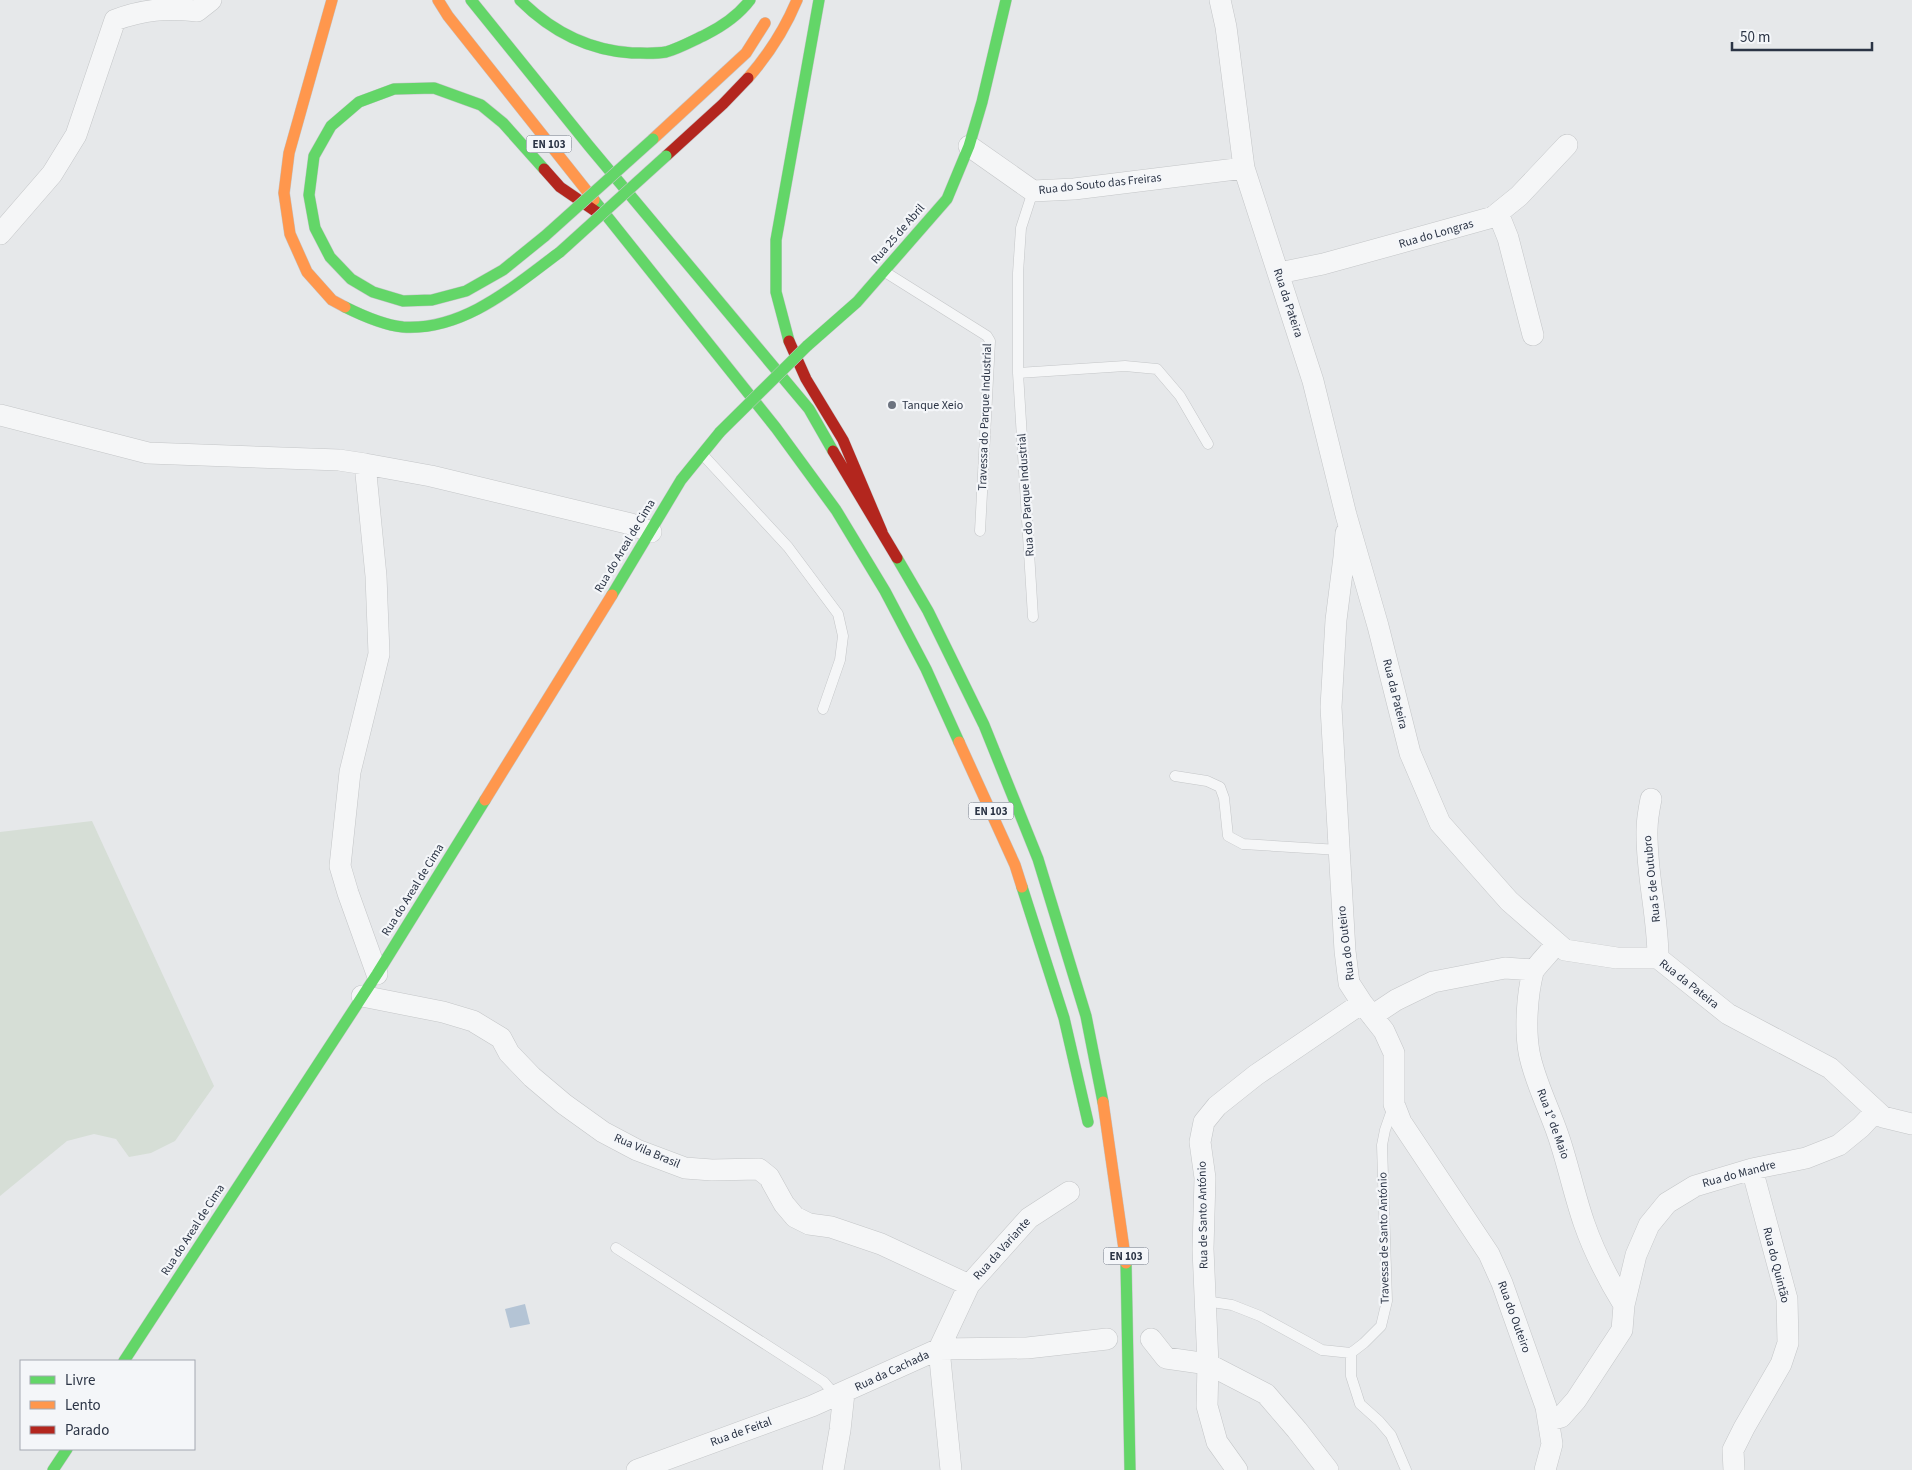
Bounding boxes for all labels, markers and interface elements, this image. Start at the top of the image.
scale bar [1732,20,1872,52]
text: 50 m [1740,27,1770,48]
road number: EN 103 [526,136,572,152]
street label: Rua do Souto das Freiras [1038,169,1162,199]
street label: Rua 25 de Abril [867,200,929,268]
street label: Rua do Longras [1397,215,1475,253]
street label: Rua da Pateira [1269,266,1307,340]
street label: Travessa do Parque Industrial [974,343,996,491]
place label: Tanque Xeio [902,397,963,414]
marker: Tanque Xeio [886,399,898,411]
street label: Rua do Parque Industrial [1013,433,1039,557]
street label: Rua do Areal de Cima [590,496,660,596]
street label: Rua da Pateira [1378,657,1412,731]
road number: EN 103 [968,802,1014,819]
street label: Rua 5 de Outubro [1639,835,1665,923]
street label: Rua do Areal de Cima [378,841,448,939]
street label: Rua do Outeiro [1333,905,1359,981]
street label: Rua da Pateira [1655,955,1723,1013]
street label: Rua 1º de Maio [1532,1086,1574,1162]
street label: Rua Vila Brasil [611,1129,683,1173]
street label: Rua do Mandre [1700,1156,1778,1192]
street label: Rua de Santo António [1194,1161,1212,1269]
street label: Travessa de Santo António [1374,1172,1394,1304]
street label: Rua do Areal de Cima [157,1181,229,1279]
street label: Rua da Variante [969,1214,1035,1284]
street label: Rua do Quintão [1758,1225,1794,1305]
road number: EN 103 [1104,1248,1148,1264]
street label: Rua do Outeiro [1493,1279,1535,1355]
street label: Rua da Cachada [852,1346,932,1396]
legend [20,1360,195,1450]
text: Livre [65,1370,95,1391]
text: Lento [65,1395,101,1416]
street label: Rua de Feital [708,1413,774,1451]
text: Parado [65,1420,109,1441]

